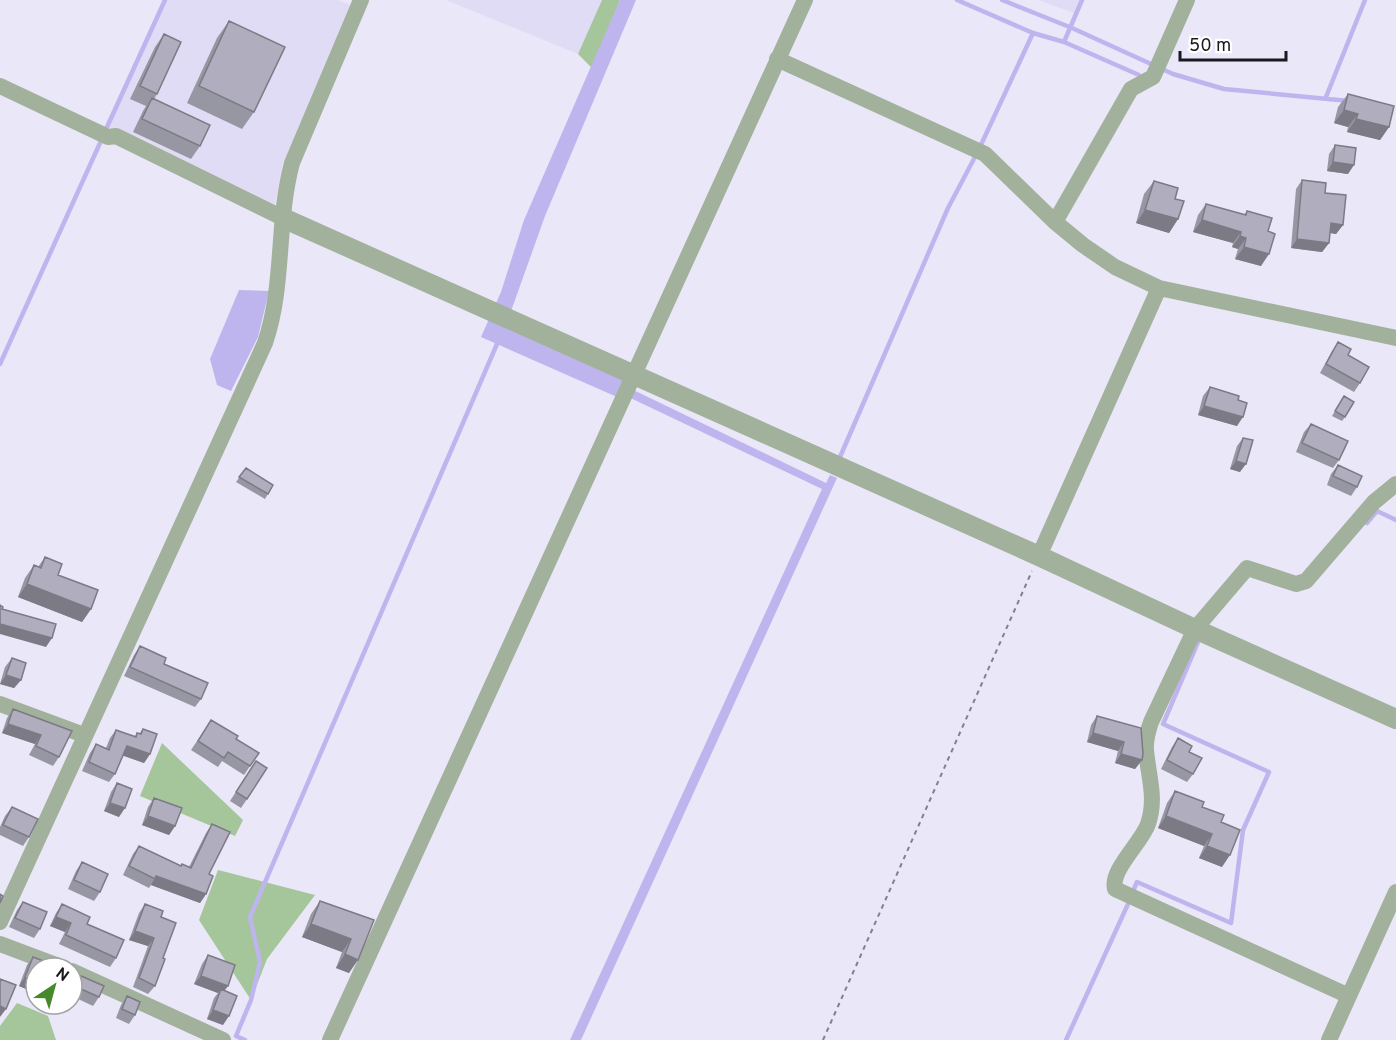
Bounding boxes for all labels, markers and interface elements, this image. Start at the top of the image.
scale bar [1180,24,1286,62]
text: 50 m [1189,35,1231,58]
north arrow [24,956,84,1016]
text: N [51,964,72,987]

